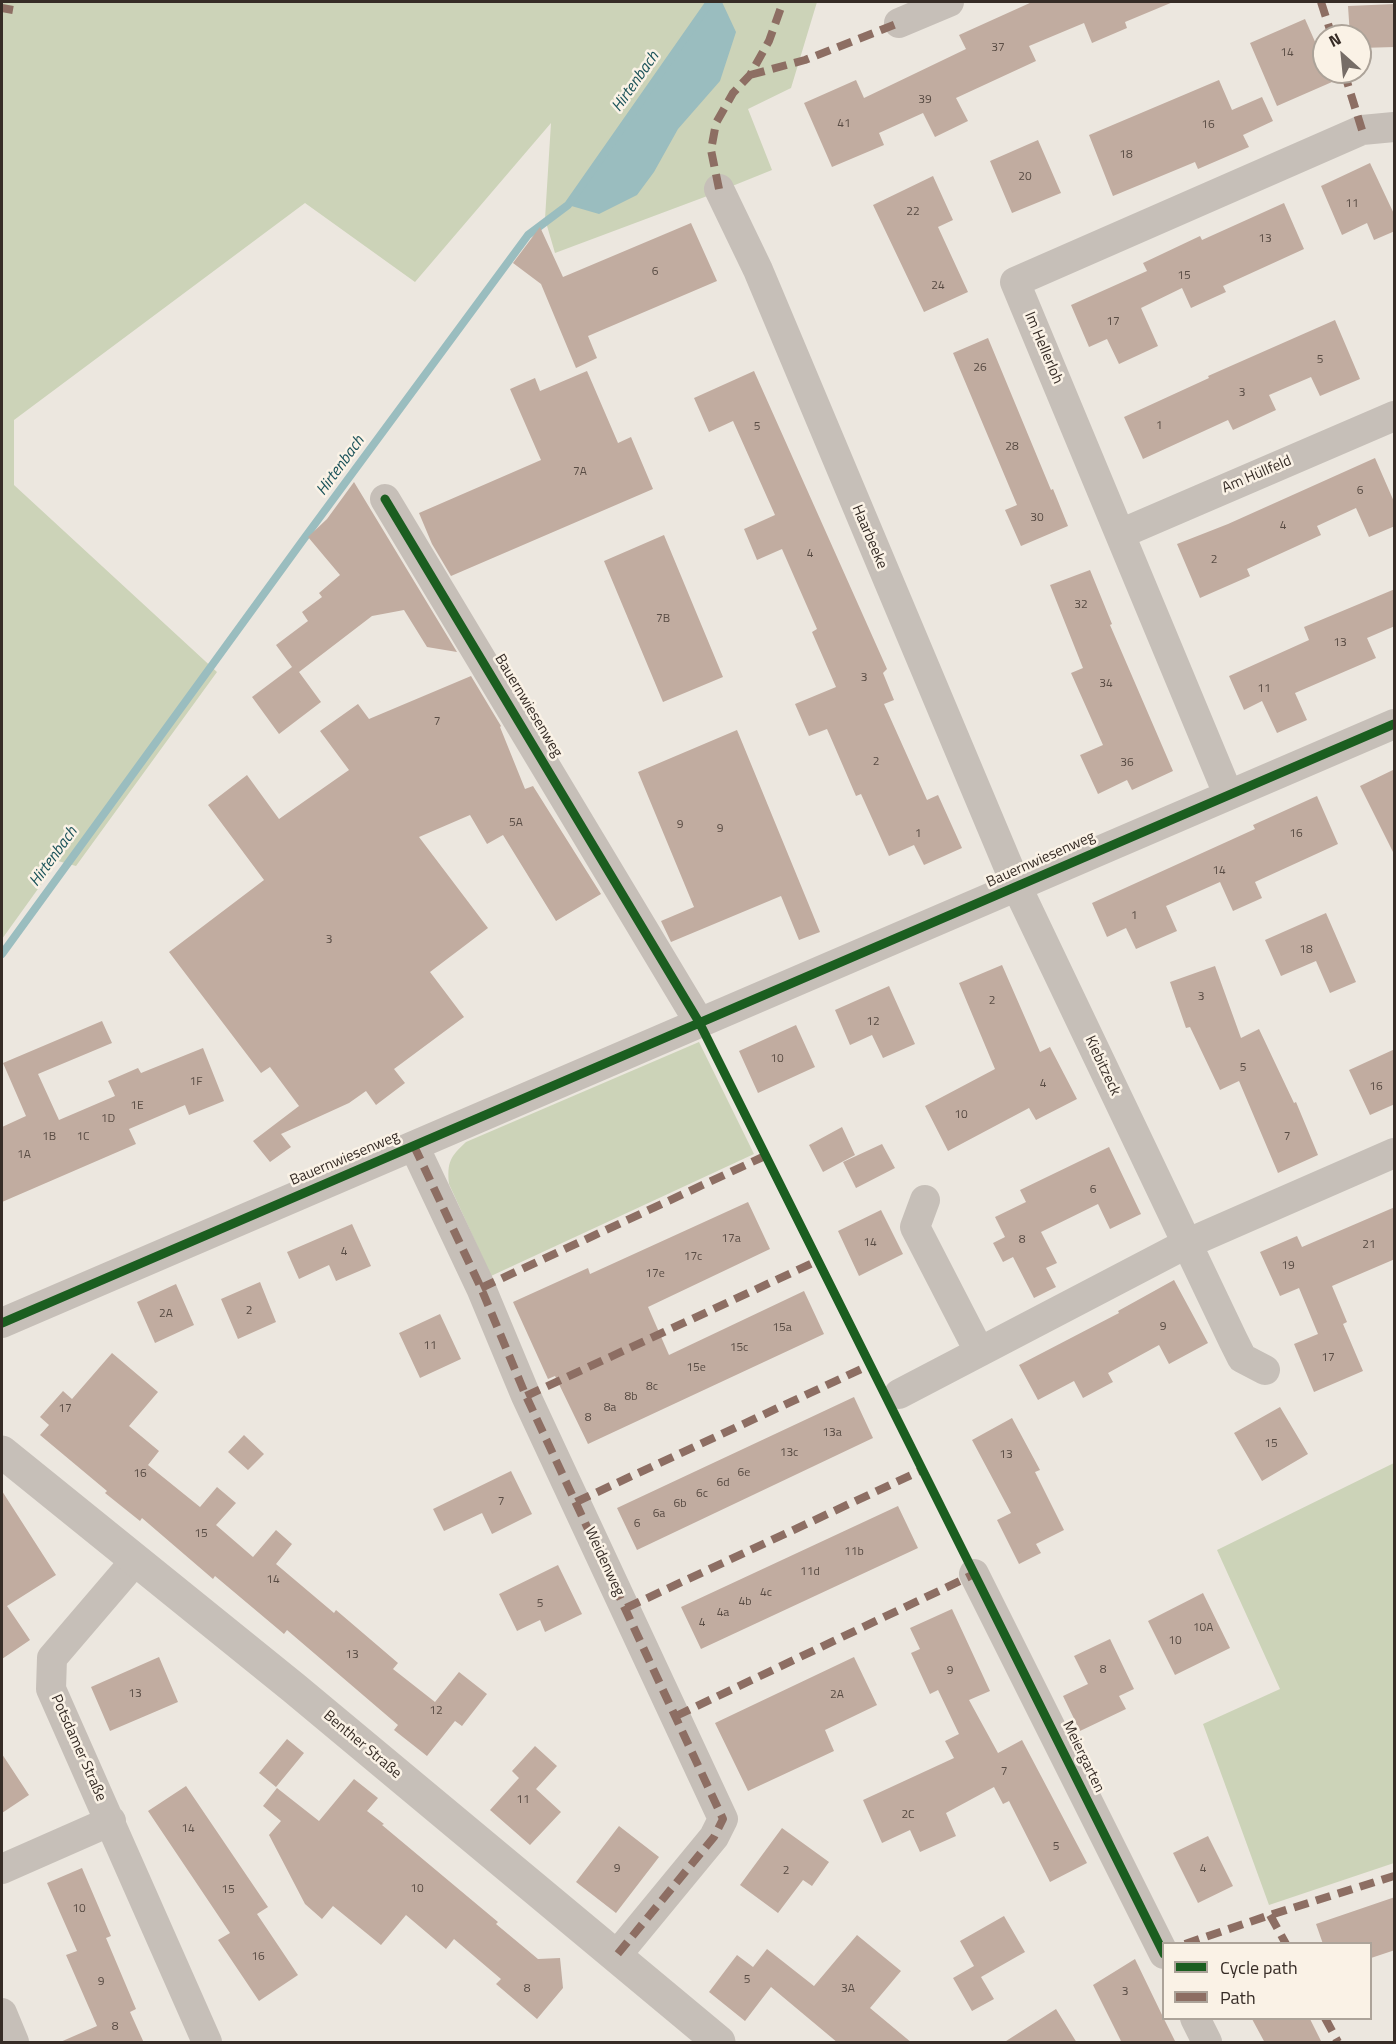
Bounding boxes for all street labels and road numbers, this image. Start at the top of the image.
street label: Im Hellerloh [1020,309,1066,387]
street label: Am Hüllfeld [1220,452,1294,498]
street label: Haarbeeke [847,502,891,572]
street label: Bauernwiesenweg [490,651,566,761]
street label: Bauernwiesenweg [984,828,1098,892]
street label: Kiebitzeck [1080,1033,1124,1099]
street label: Bauernwiesenweg [288,1128,402,1190]
street label: Weidenweg [580,1525,628,1599]
street label: Potsdamer Straße [46,1692,110,1804]
street label: Benther Straße [319,1707,405,1783]
street label: Meiergarten [1058,1718,1108,1796]

